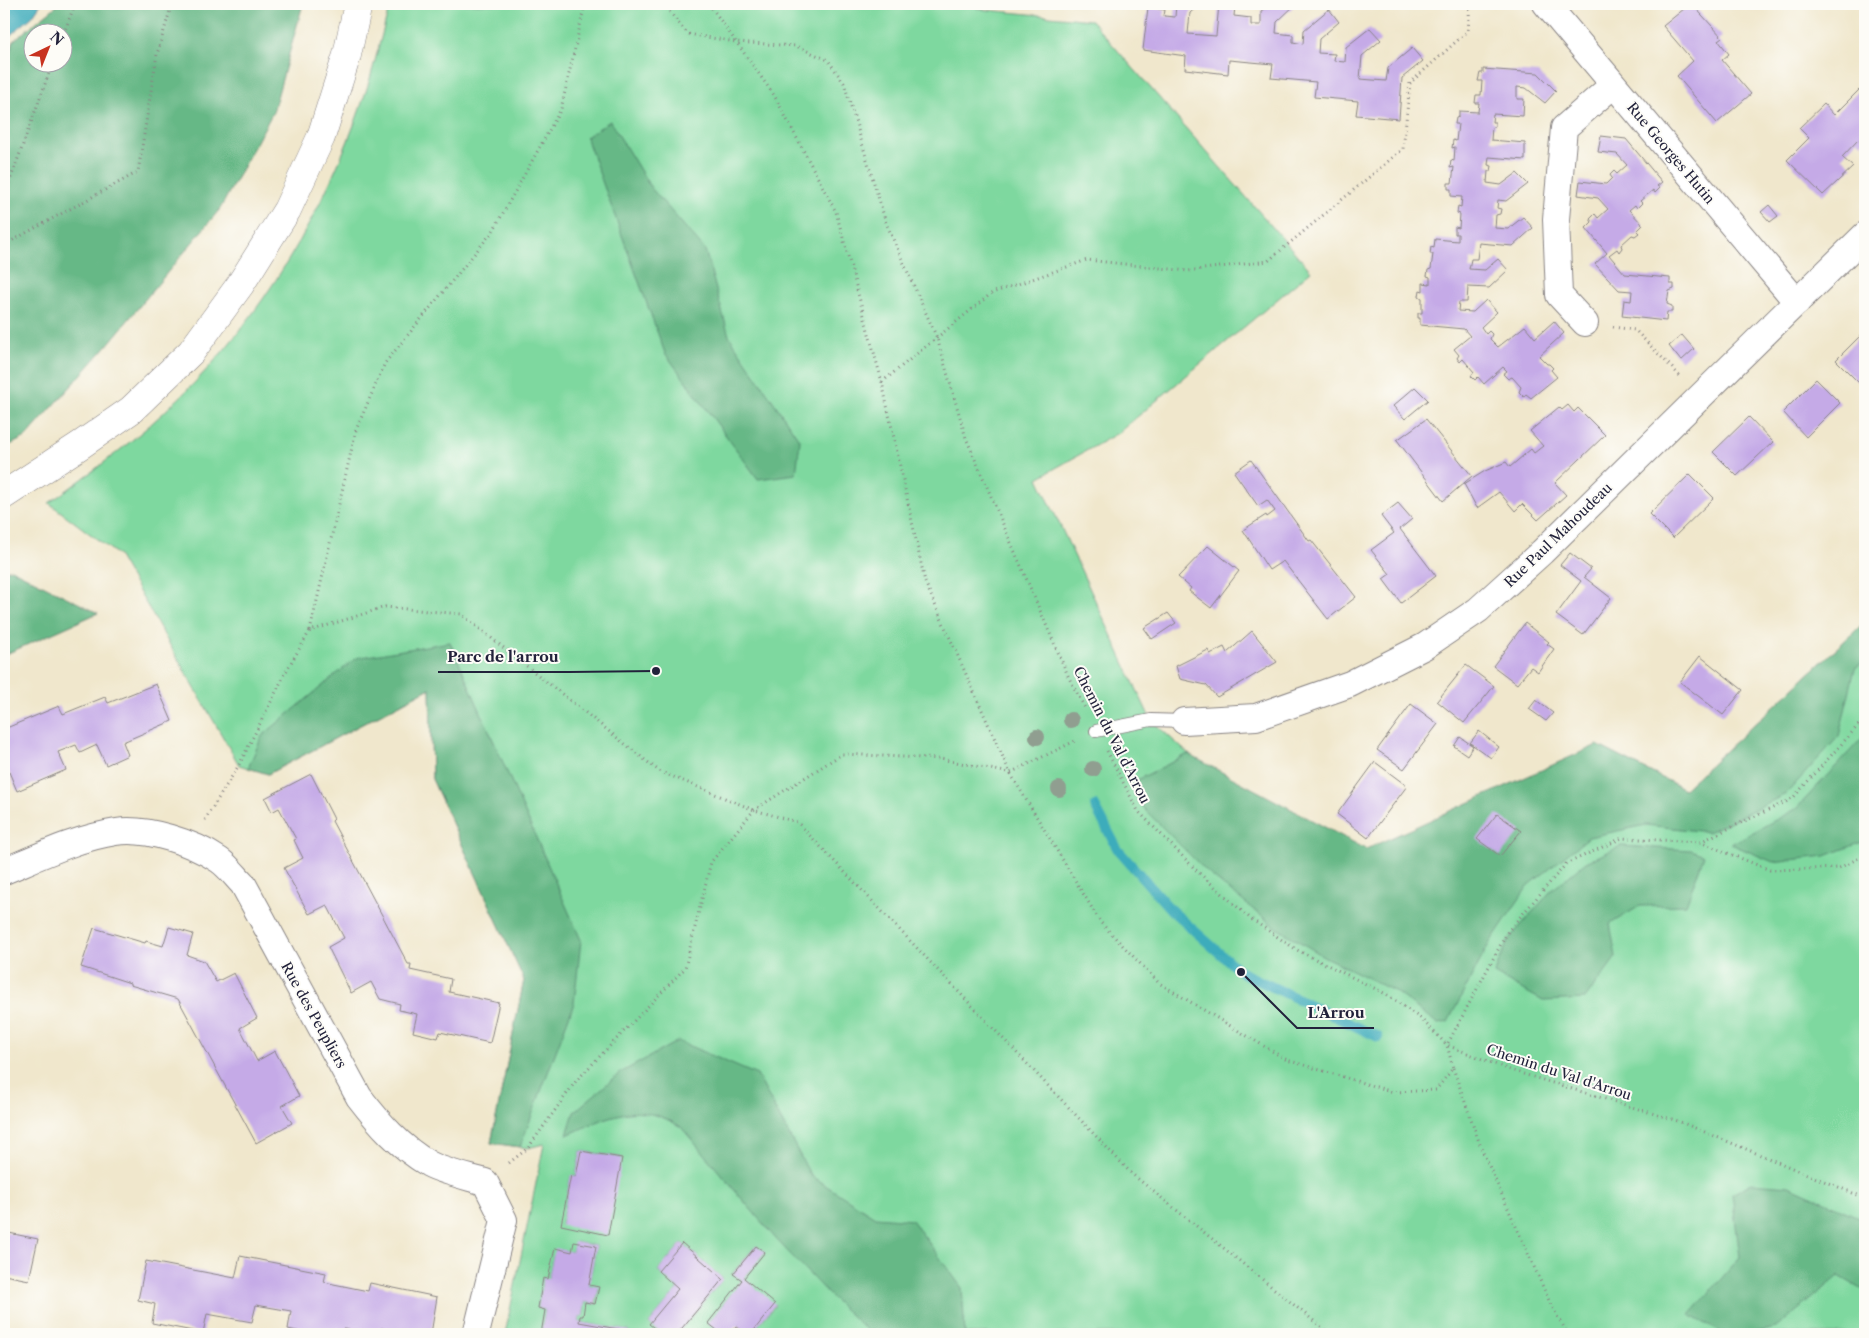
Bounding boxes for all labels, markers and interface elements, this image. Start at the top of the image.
north arrow [22,22,72,72]
text: N [46,28,67,49]
street label: Rue Georges Hutin [1623,98,1719,208]
street label: Rue Paul Mahoudeau [1500,479,1616,591]
callout: Parc de l'arrou [438,642,569,672]
text: Parc de l'arrou [447,647,559,666]
street label: Chemin du Val d'Arrou [1070,663,1155,807]
street label: Rue des Peupliers [277,959,351,1071]
callout: L'Arrou [1297,998,1374,1028]
text: L'Arrou [1307,1003,1365,1022]
street label: Chemin du Val d'Arrou [1484,1040,1634,1104]

